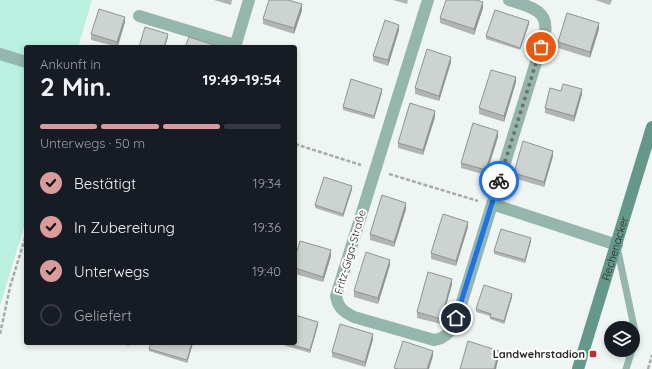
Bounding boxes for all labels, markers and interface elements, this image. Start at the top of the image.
pin [524,30,558,64]
icon: bag [530,36,552,58]
text: Ankunft in [40,56,101,72]
text: 2 Min. [40,70,111,103]
text: 19:49–19:54 [202,70,281,89]
text: Unterwegs · 50 m [40,135,145,151]
courier [479,161,519,201]
icon: bike [488,170,510,192]
icon: check [40,172,62,194]
text: Bestätigt [74,174,136,193]
text: 19:34 [253,175,281,191]
street label: Fritz-Giga-Straße [331,208,369,296]
street label: Rechenacker [598,214,631,282]
icon: check [40,216,62,238]
text: In Zubereitung [74,218,175,237]
text: 19:36 [253,219,281,235]
icon: check [40,260,62,282]
text: Unterwegs [74,262,149,281]
text: 19:40 [252,263,281,279]
pin [439,301,473,335]
text: Geliefert [74,306,132,325]
icon: home [445,307,467,329]
map controls [604,321,640,357]
button: layers [604,321,640,357]
place label: Landwehrstadion [493,347,585,361]
marker: Landwehrstadion [588,349,598,359]

